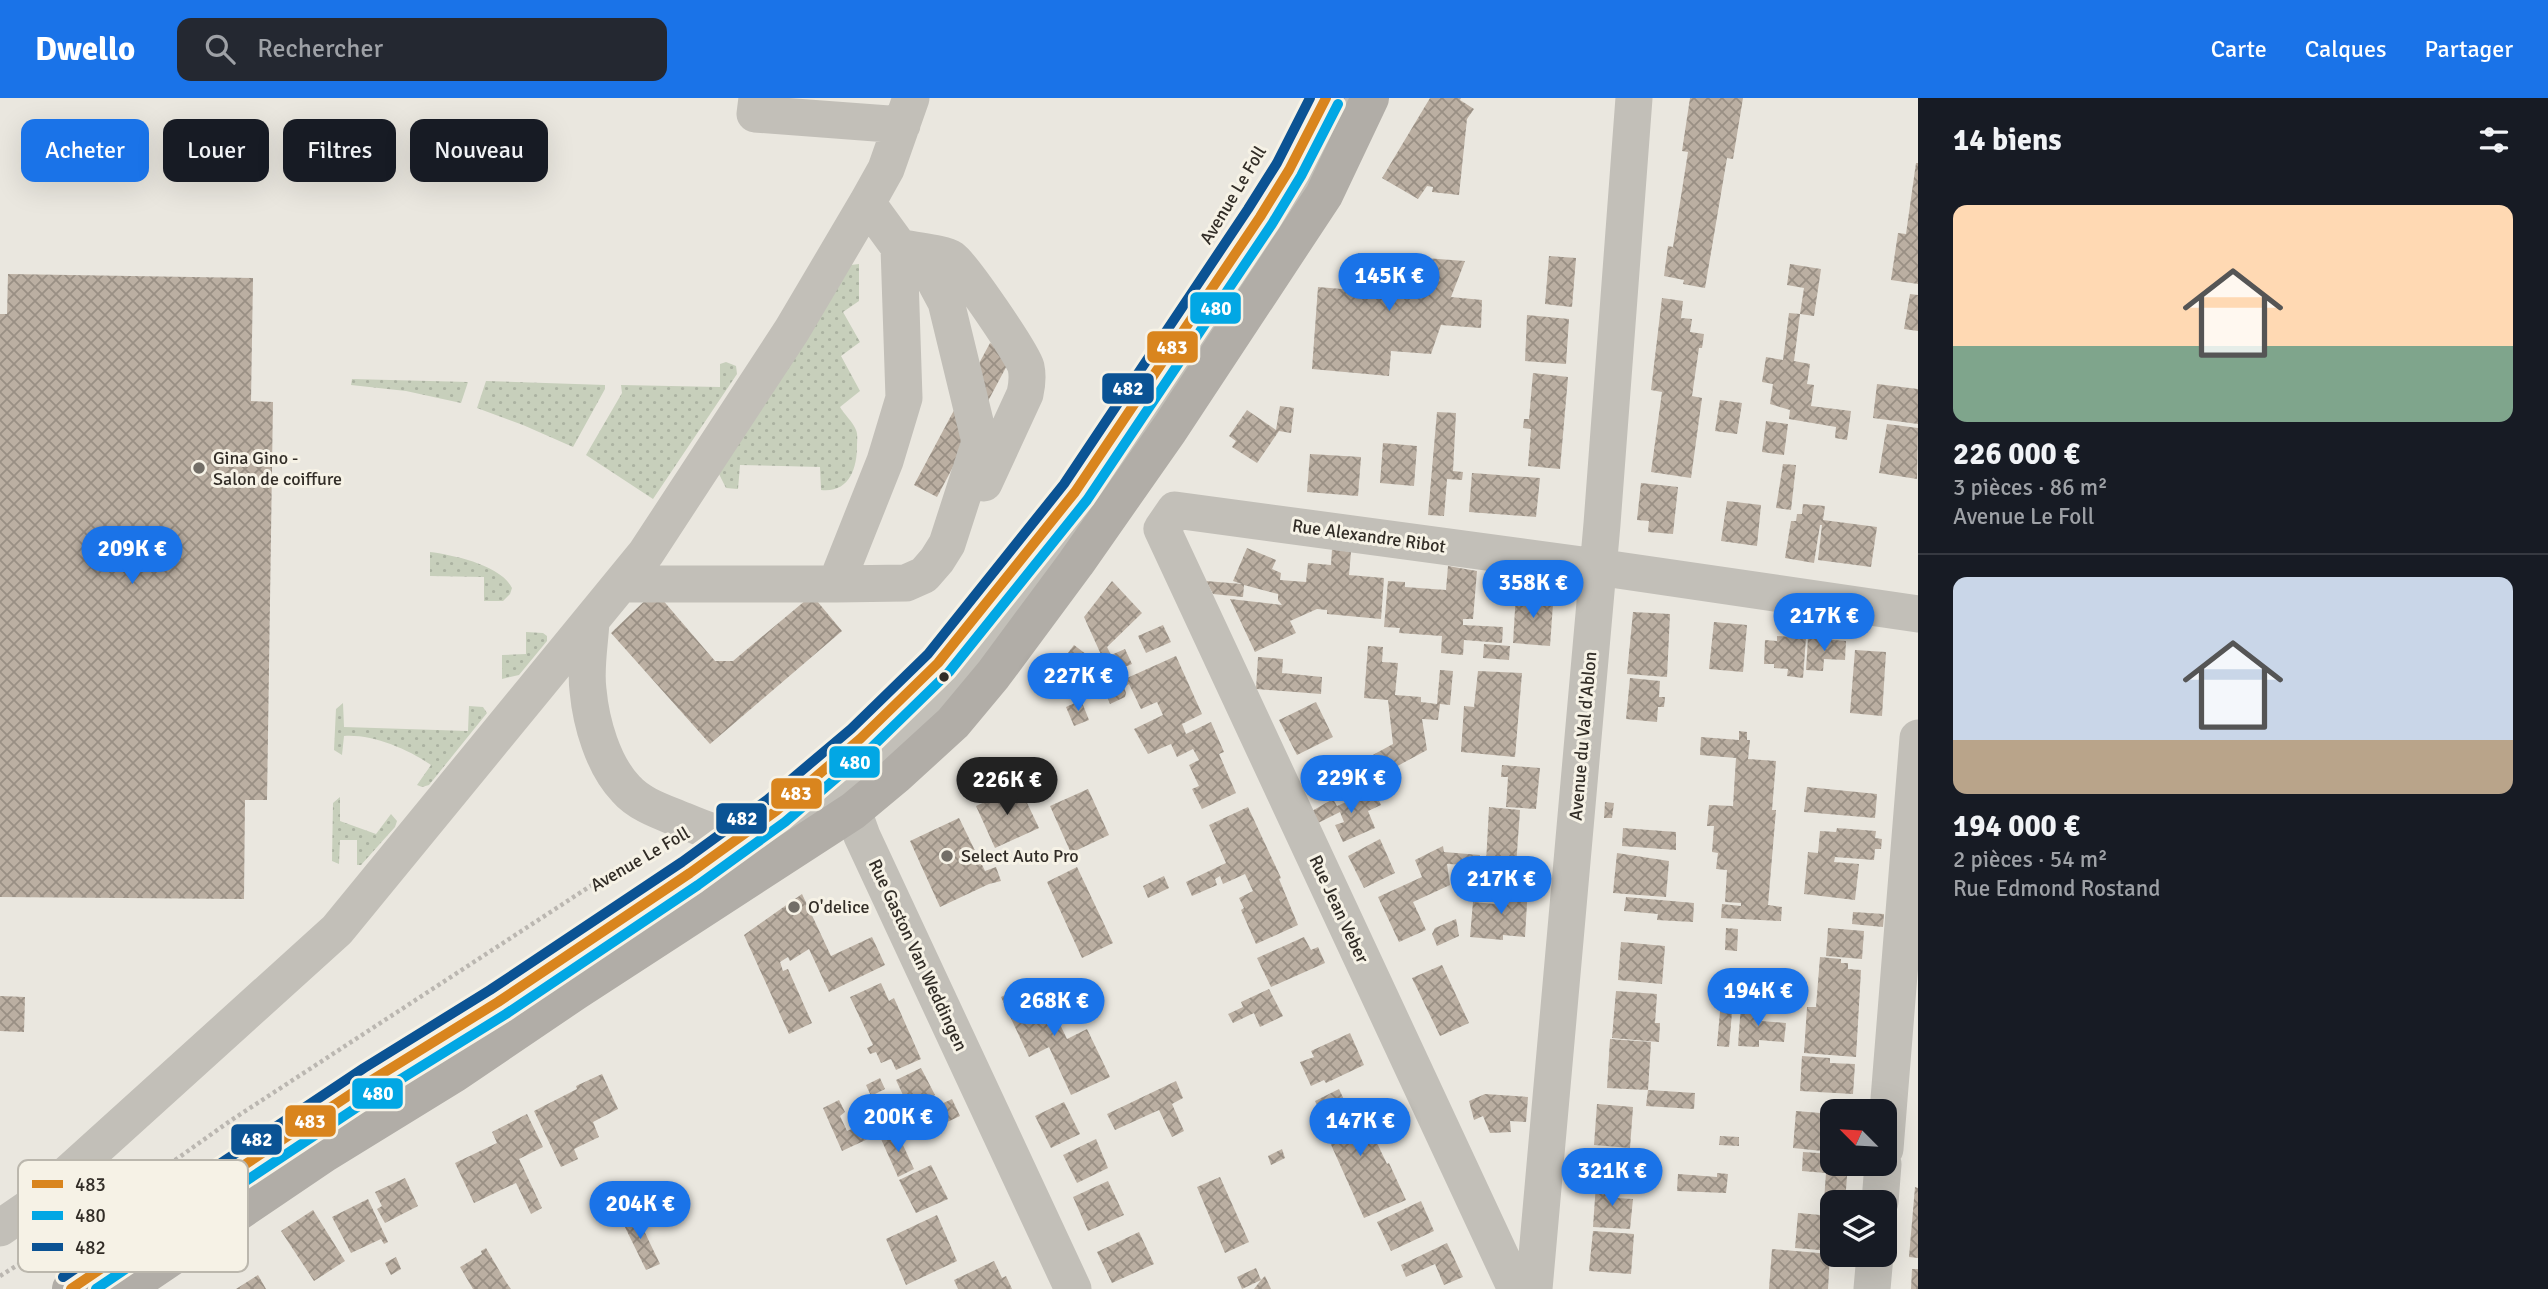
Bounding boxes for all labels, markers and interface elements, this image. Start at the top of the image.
search box [177,18,667,81]
text: Dwello [35,29,135,70]
icon: search [201,30,239,68]
text: Rechercher [257,33,383,65]
text: Carte [2211,34,2267,64]
text: Calques [2305,34,2386,64]
text: Partager [2424,34,2513,64]
chip: Acheter [21,119,149,182]
chip: Louer [163,119,269,182]
chip: Filtres [283,119,396,182]
chip: Nouveau [410,119,548,182]
icon: filters [2475,121,2513,159]
text: 14 biens [1953,122,2062,159]
street label: Avenue Le Foll [1195,142,1271,248]
icon: home [2170,250,2296,376]
pin: 145K € [1332,254,1446,313]
text: 145K € [1354,261,1424,290]
line badge: 480 [1189,291,1242,325]
text: 480 [1201,297,1231,321]
line badge: 483 [1146,330,1199,364]
text: 483 [1157,336,1187,360]
line badge: 482 [1101,372,1155,405]
text: 482 [1113,377,1143,401]
text: 226 000 € [1953,436,2080,473]
place label: Gina Gino - Salon de coiffure [213,447,342,490]
marker: Gina Gino - Salon de coiffure [191,460,207,476]
text: 3 pièces · 86 m² [1953,473,2108,502]
text: Avenue Le Foll [1953,502,2095,531]
street label: Rue Alexandre Ribot [1291,514,1447,558]
pin: 209K € [75,526,189,586]
text: 209K € [97,534,167,563]
pin: 358K € [1476,560,1590,620]
text: 358K € [1498,568,1568,597]
pin: 217K € [1767,594,1881,653]
text: 217K € [1789,601,1859,630]
icon: home [2170,622,2296,748]
street label: Avenue du Val d'Ablon [1565,651,1601,821]
pin: 227K € [1021,654,1135,713]
text: 227K € [1043,661,1113,690]
unlabelled marker [937,670,951,684]
line badge: 480 [828,745,881,779]
text: 480 [840,751,870,775]
pin: 229K € [1294,756,1408,815]
pin: 226K € [950,758,1064,817]
text: 229K € [1316,763,1386,792]
text: 226K € [972,765,1042,794]
line badge: 483 [770,777,823,810]
text: 483 [781,782,811,806]
line badge: 482 [715,802,768,835]
text: 482 [727,807,757,831]
text: 194 000 € [1953,808,2080,845]
street label: Avenue Le Foll [587,822,693,896]
place label: Select Auto Pro [961,845,1079,867]
text: 2 pièces · 54 m² [1953,845,2108,874]
marker: Select Auto Pro [939,848,955,864]
street label: Rue Jean Veber [1304,851,1374,967]
street label: Rue Gaston Van Weddingen [864,856,972,1054]
pin: 217K € [1444,856,1558,916]
text: 217K € [1466,864,1536,893]
text: Rue Edmond Rostand [1953,874,2160,903]
place label: O'delice [808,896,870,918]
marker: O'delice [786,899,802,915]
pin: 194K € [1701,968,1815,1028]
text: 194K € [1723,976,1793,1005]
pin: 268K € [997,978,1111,1038]
text: 268K € [1019,986,1089,1015]
line badge: 480 [351,1077,404,1110]
text: 480 [363,1082,393,1106]
pin: 200K € [841,1094,955,1154]
pin: 147K € [1303,1098,1417,1158]
north arrow [1820,1099,1897,1176]
map controls [1820,1099,1897,1267]
text: 200K € [863,1102,933,1131]
line badge: 483 [284,1104,337,1138]
text: 147K € [1325,1106,1395,1135]
text: 483 [295,1110,325,1134]
line badge: 482 [230,1123,283,1156]
text: 482 [242,1128,272,1152]
pin: 321K € [1555,1148,1669,1208]
text: 321K € [1577,1156,1647,1185]
legend [18,1160,248,1272]
text: 483 [75,1173,106,1197]
pin: 204K € [583,1182,697,1241]
text: 204K € [605,1189,675,1218]
button: layers [1820,1190,1897,1267]
text: 480 [75,1204,106,1228]
text: 482 [75,1236,106,1260]

